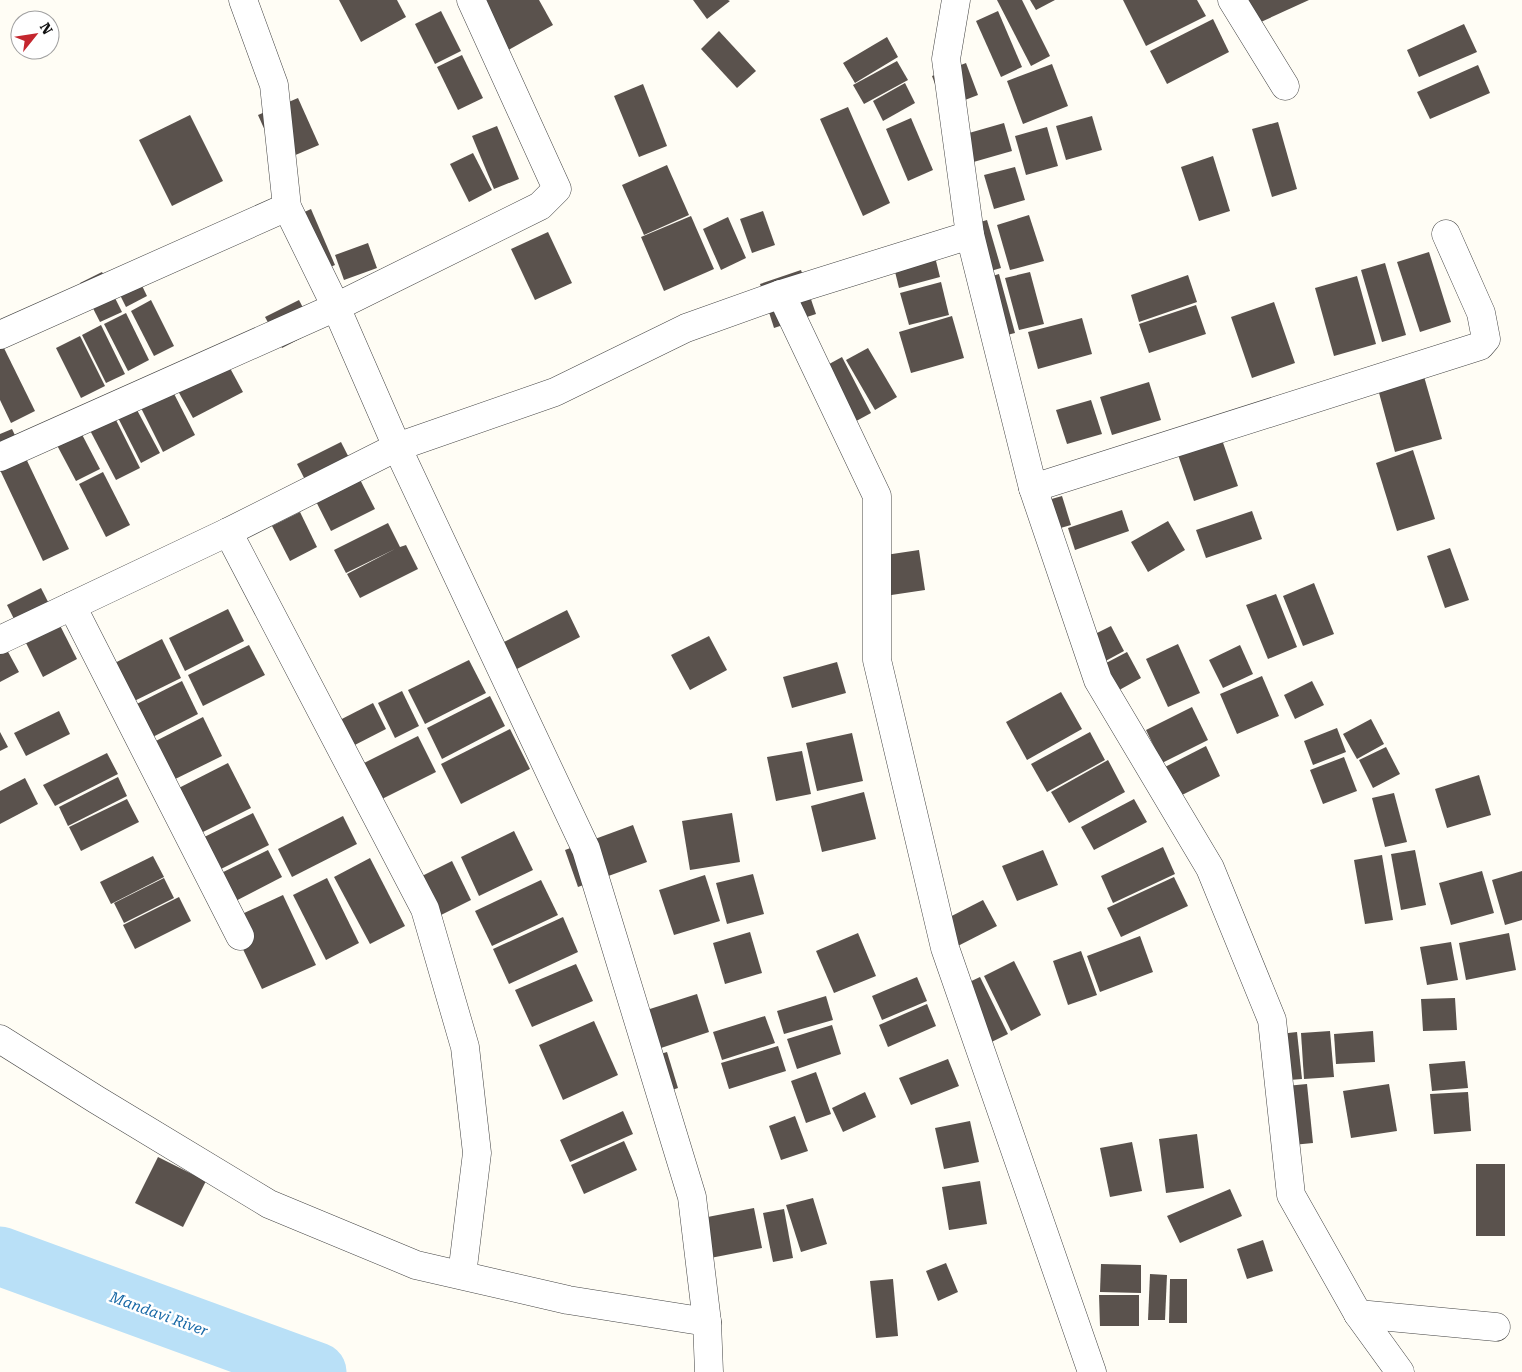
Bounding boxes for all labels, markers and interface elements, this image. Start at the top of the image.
north arrow [10,10,60,60]
text: N [37,20,56,37]
water label: Mandavi River [106,1288,211,1340]

